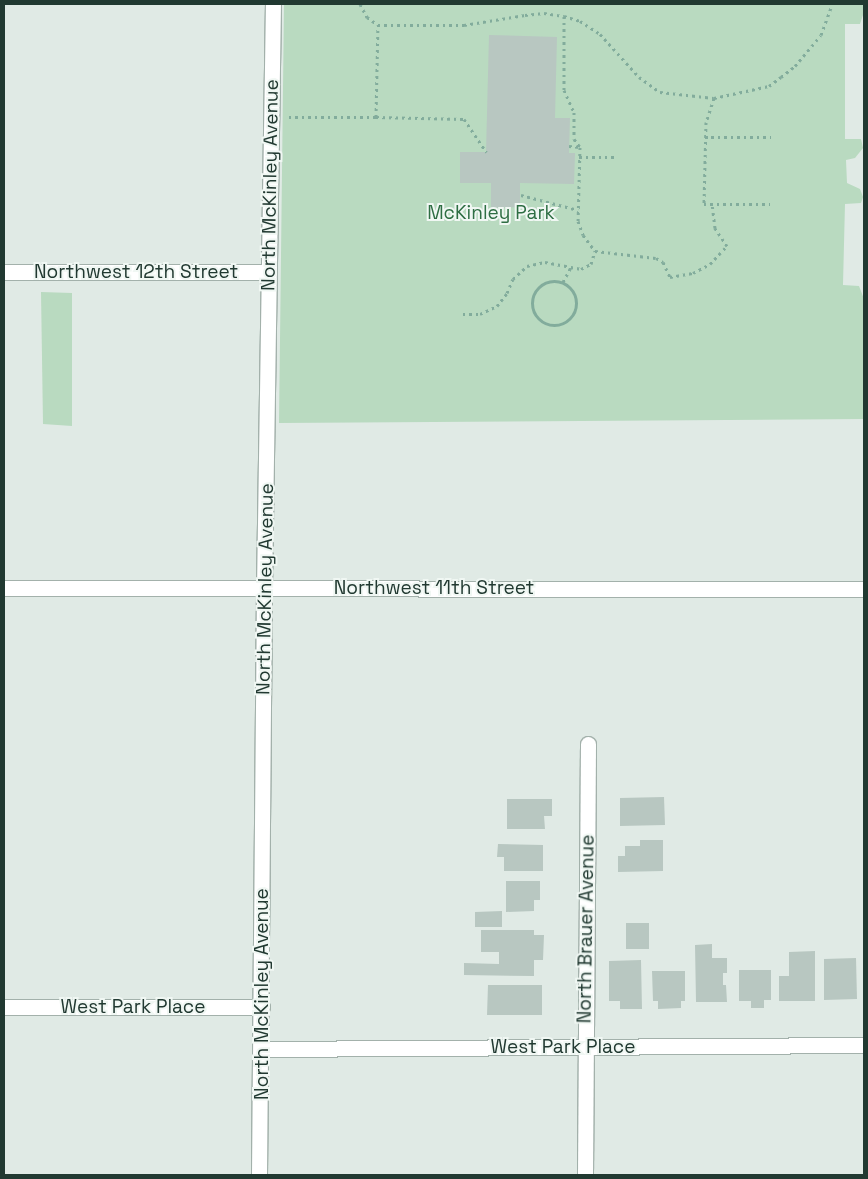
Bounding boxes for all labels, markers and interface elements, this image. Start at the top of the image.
street label: North McKinley Avenue [257,79,283,291]
park label: McKinley Park [427,202,555,224]
street label: Northwest 12th Street [34,261,238,283]
street label: North McKinley Avenue [252,483,278,695]
street label: Northwest 11th Street [334,577,534,599]
street label: North Brauer Avenue [573,834,599,1024]
street label: North McKinley Avenue [251,888,273,1100]
street label: West Park Place [61,996,205,1018]
street label: West Park Place [491,1036,635,1058]

